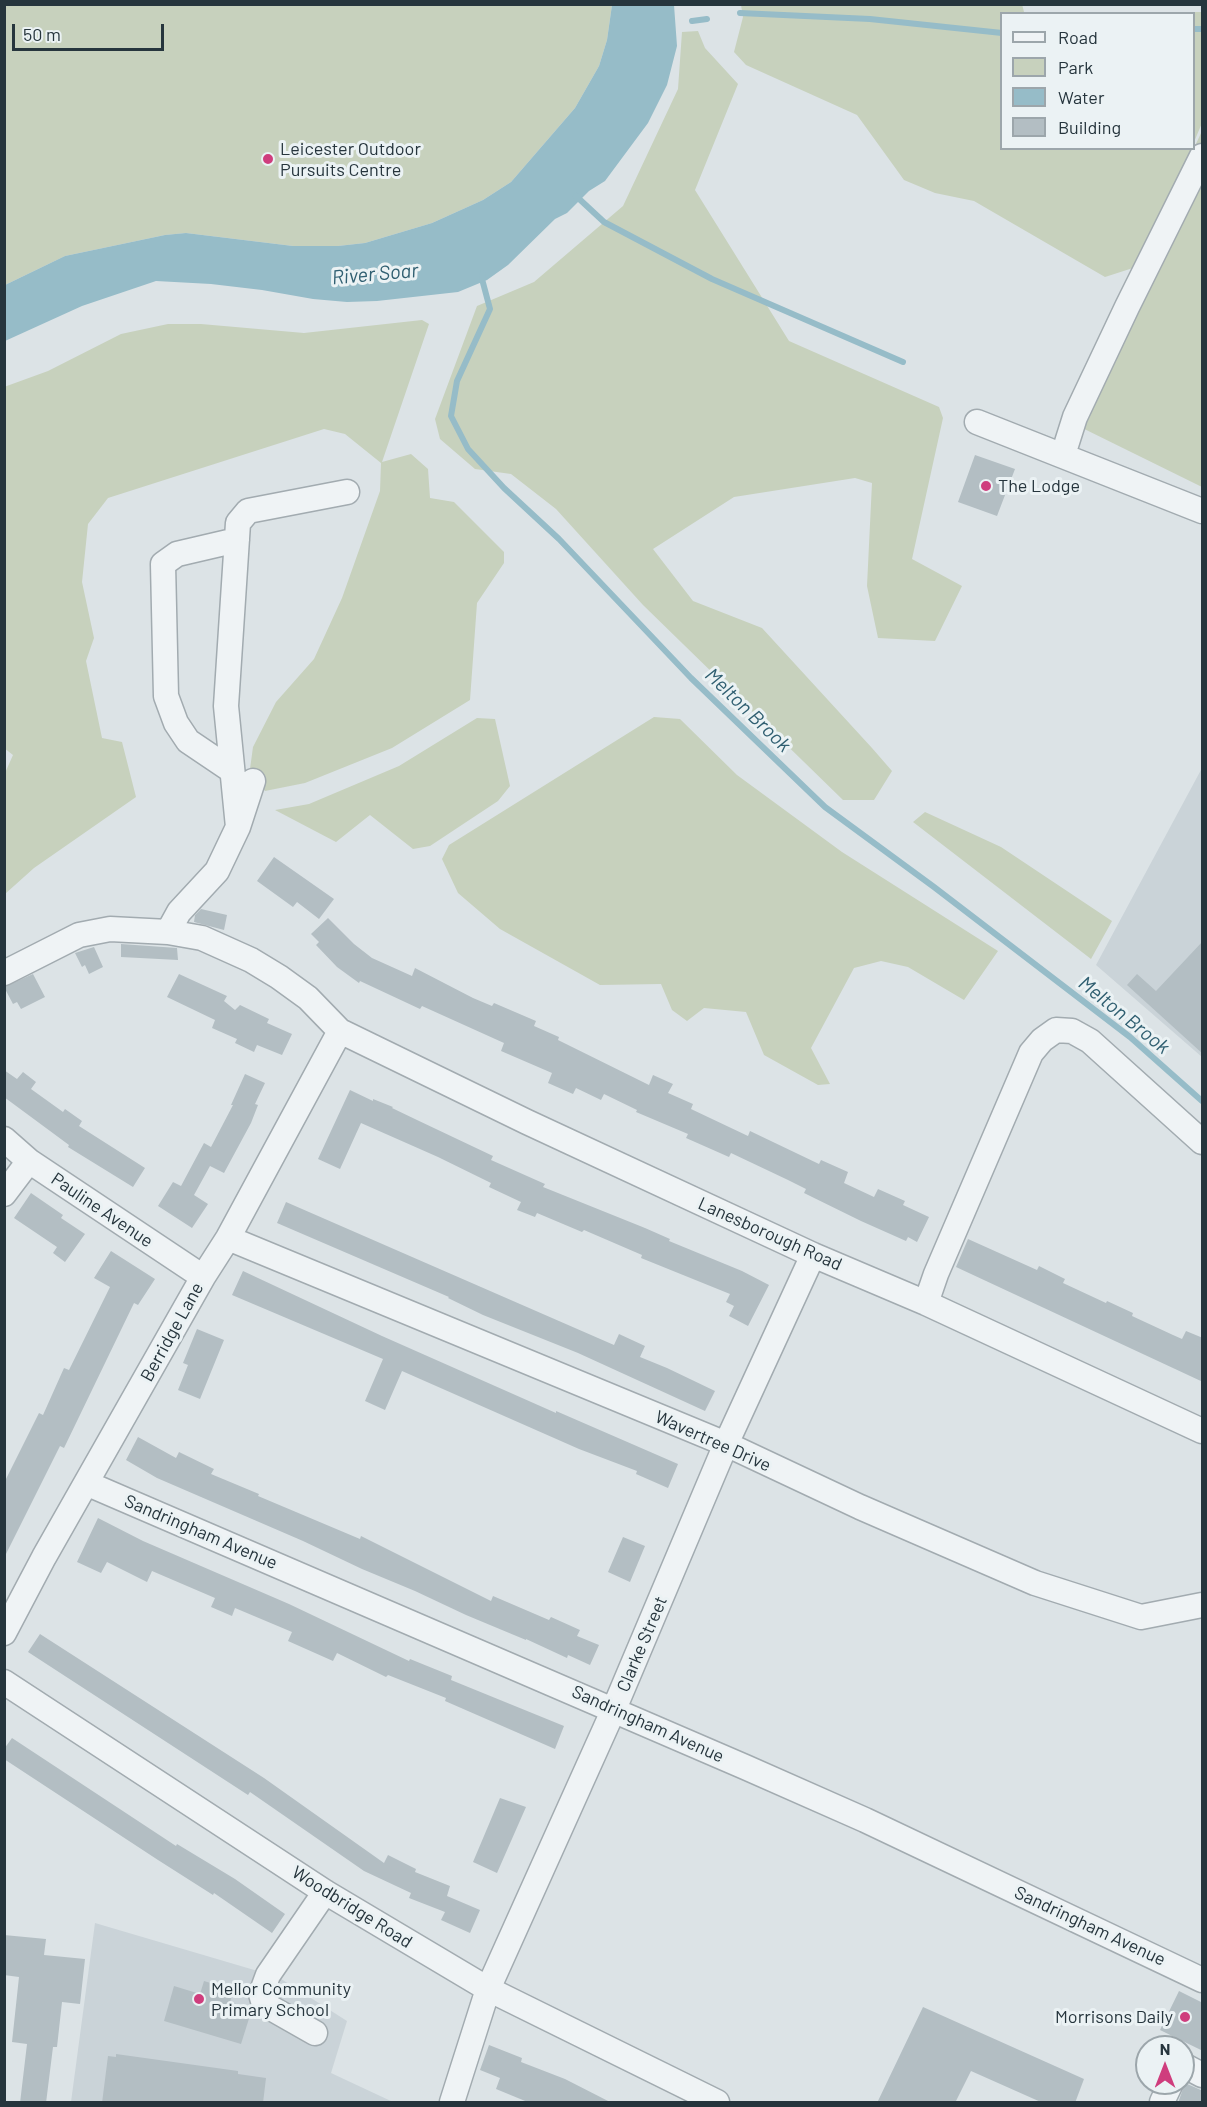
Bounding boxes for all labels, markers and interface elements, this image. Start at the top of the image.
scale bar [15,12,166,50]
legend [1000,12,1195,150]
text: 50 m [23,23,61,45]
text: Road [1058,26,1098,48]
text: Park [1058,56,1093,78]
text: Water [1058,86,1105,108]
text: Building [1058,116,1121,138]
place label: Leicester Outdoor Pursuits Centre [280,138,421,180]
marker: Leicester Outdoor Pursuits Centre [261,152,275,166]
water label: River Soar [331,258,419,290]
place label: The Lodge [998,475,1080,497]
marker: The Lodge [979,479,993,493]
water label: Melton Brook [700,663,796,757]
water label: Melton Brook [1074,971,1174,1059]
street label: Pauline Avenue [47,1168,157,1252]
street label: Lanesborough Road [695,1193,845,1275]
street label: Berridge Lane [136,1279,208,1385]
street label: Wavertree Drive [652,1406,774,1476]
street label: Sandringham Avenue [121,1490,281,1574]
street label: Clarke Street [612,1593,672,1695]
street label: Sandringham Avenue [569,1681,727,1767]
street label: Woodbridge Road [288,1861,416,1953]
street label: Sandringham Avenue [1011,1882,1169,1970]
place label: Mellor Community Primary School [211,1978,351,2020]
marker: Mellor Community Primary School [192,1992,206,2006]
place label: Morrisons Daily [1055,2006,1173,2028]
marker: Morrisons Daily [1178,2010,1192,2024]
north arrow [1135,2035,1195,2095]
text: N [1160,2039,1170,2058]

